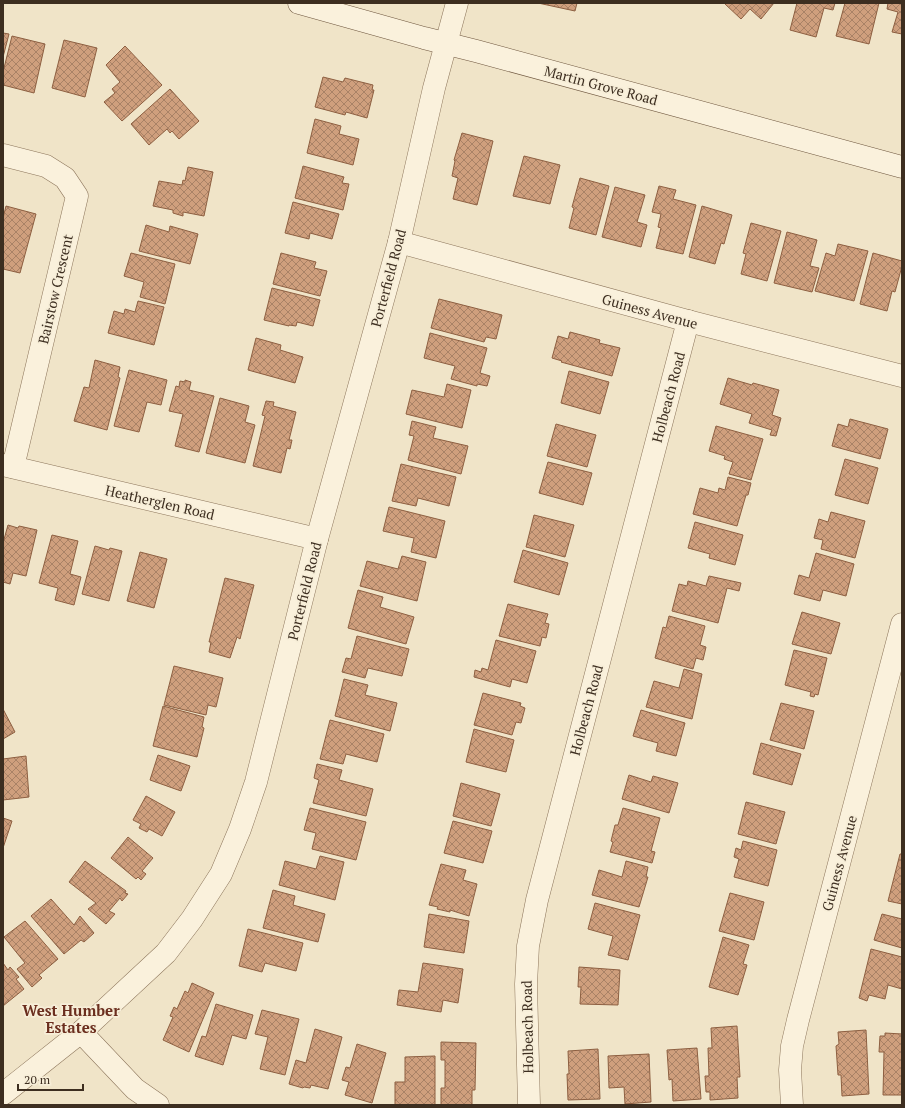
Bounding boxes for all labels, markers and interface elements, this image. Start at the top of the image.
street label: Martin Grove Road [542,61,660,109]
street label: Porterfield Road [366,227,410,329]
street label: Bairstow Crescent [33,232,77,346]
street label: Guiness Avenue [600,289,700,333]
street label: Holbeach Road [647,349,689,445]
street label: Heatherglen Road [103,480,217,524]
street label: Porterfield Road [283,540,325,642]
street label: Holbeach Road [565,662,607,758]
street label: Guiness Avenue [817,813,861,913]
street label: Holbeach Road [517,980,537,1074]
district label: West Humber Estates [22,1000,120,1037]
scale bar [18,1066,83,1092]
text: 20 m [24,1072,51,1087]

